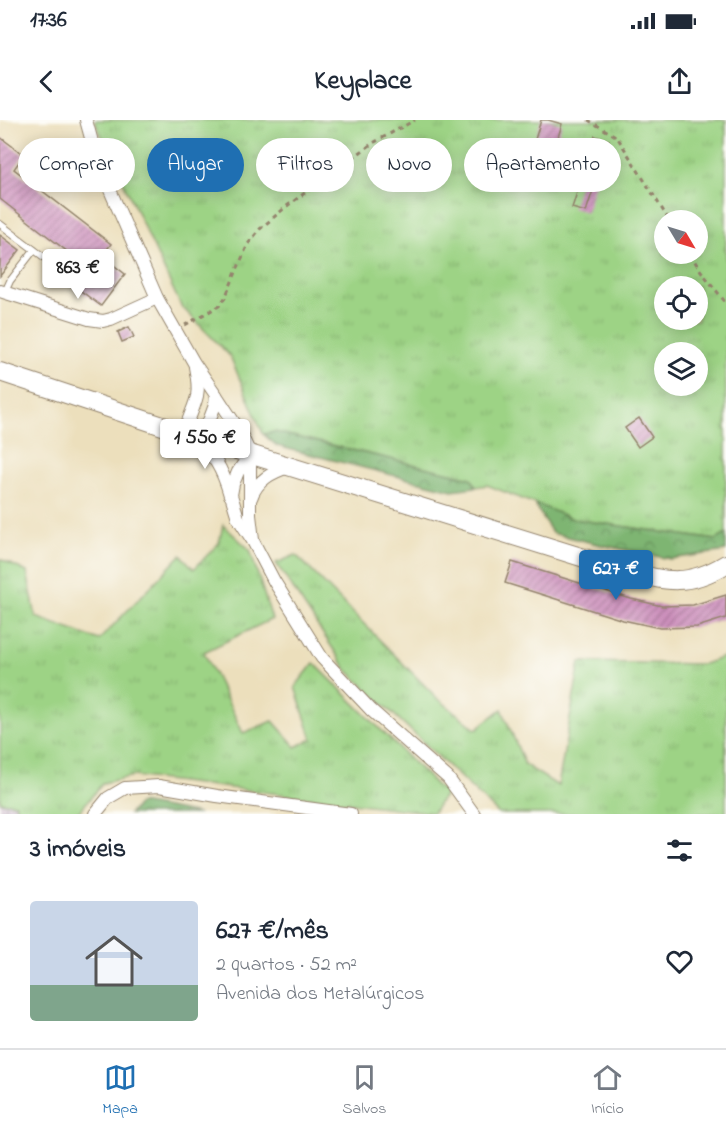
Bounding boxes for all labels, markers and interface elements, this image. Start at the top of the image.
text: 17:36 [30,5,67,37]
text: Keyplace [314,62,412,101]
icon: back [30,65,63,98]
icon: share [663,65,696,98]
chip: Comprar [18,138,135,192]
chip: Alugar [147,138,244,192]
chip: Filtros [256,138,354,192]
chip: Novo [366,138,452,192]
chip: Apartamento [464,138,621,192]
north arrow [654,210,708,264]
map controls [654,210,708,396]
pin: 863 € [36,249,120,300]
text: 863 € [56,254,100,283]
button: locate [654,276,708,330]
button: layers [654,342,708,396]
pin: 1 550 € [150,419,260,470]
text: 1 550 € [174,424,236,453]
pin: 627 € [574,550,658,601]
text: 627 € [593,555,639,584]
text: 3 imóveis [30,831,126,869]
icon: filters [663,834,696,867]
text: 627 €/mês [216,913,329,951]
icon: home [78,925,150,997]
icon: heart [663,945,696,978]
text: 2 quartos · 52 m² [216,951,357,980]
text: Avenida dos Metalúrgicos [216,980,425,1009]
tab: Mapa [102,1061,138,1121]
tab: Salvos [342,1061,386,1121]
tab: Início [591,1061,624,1121]

